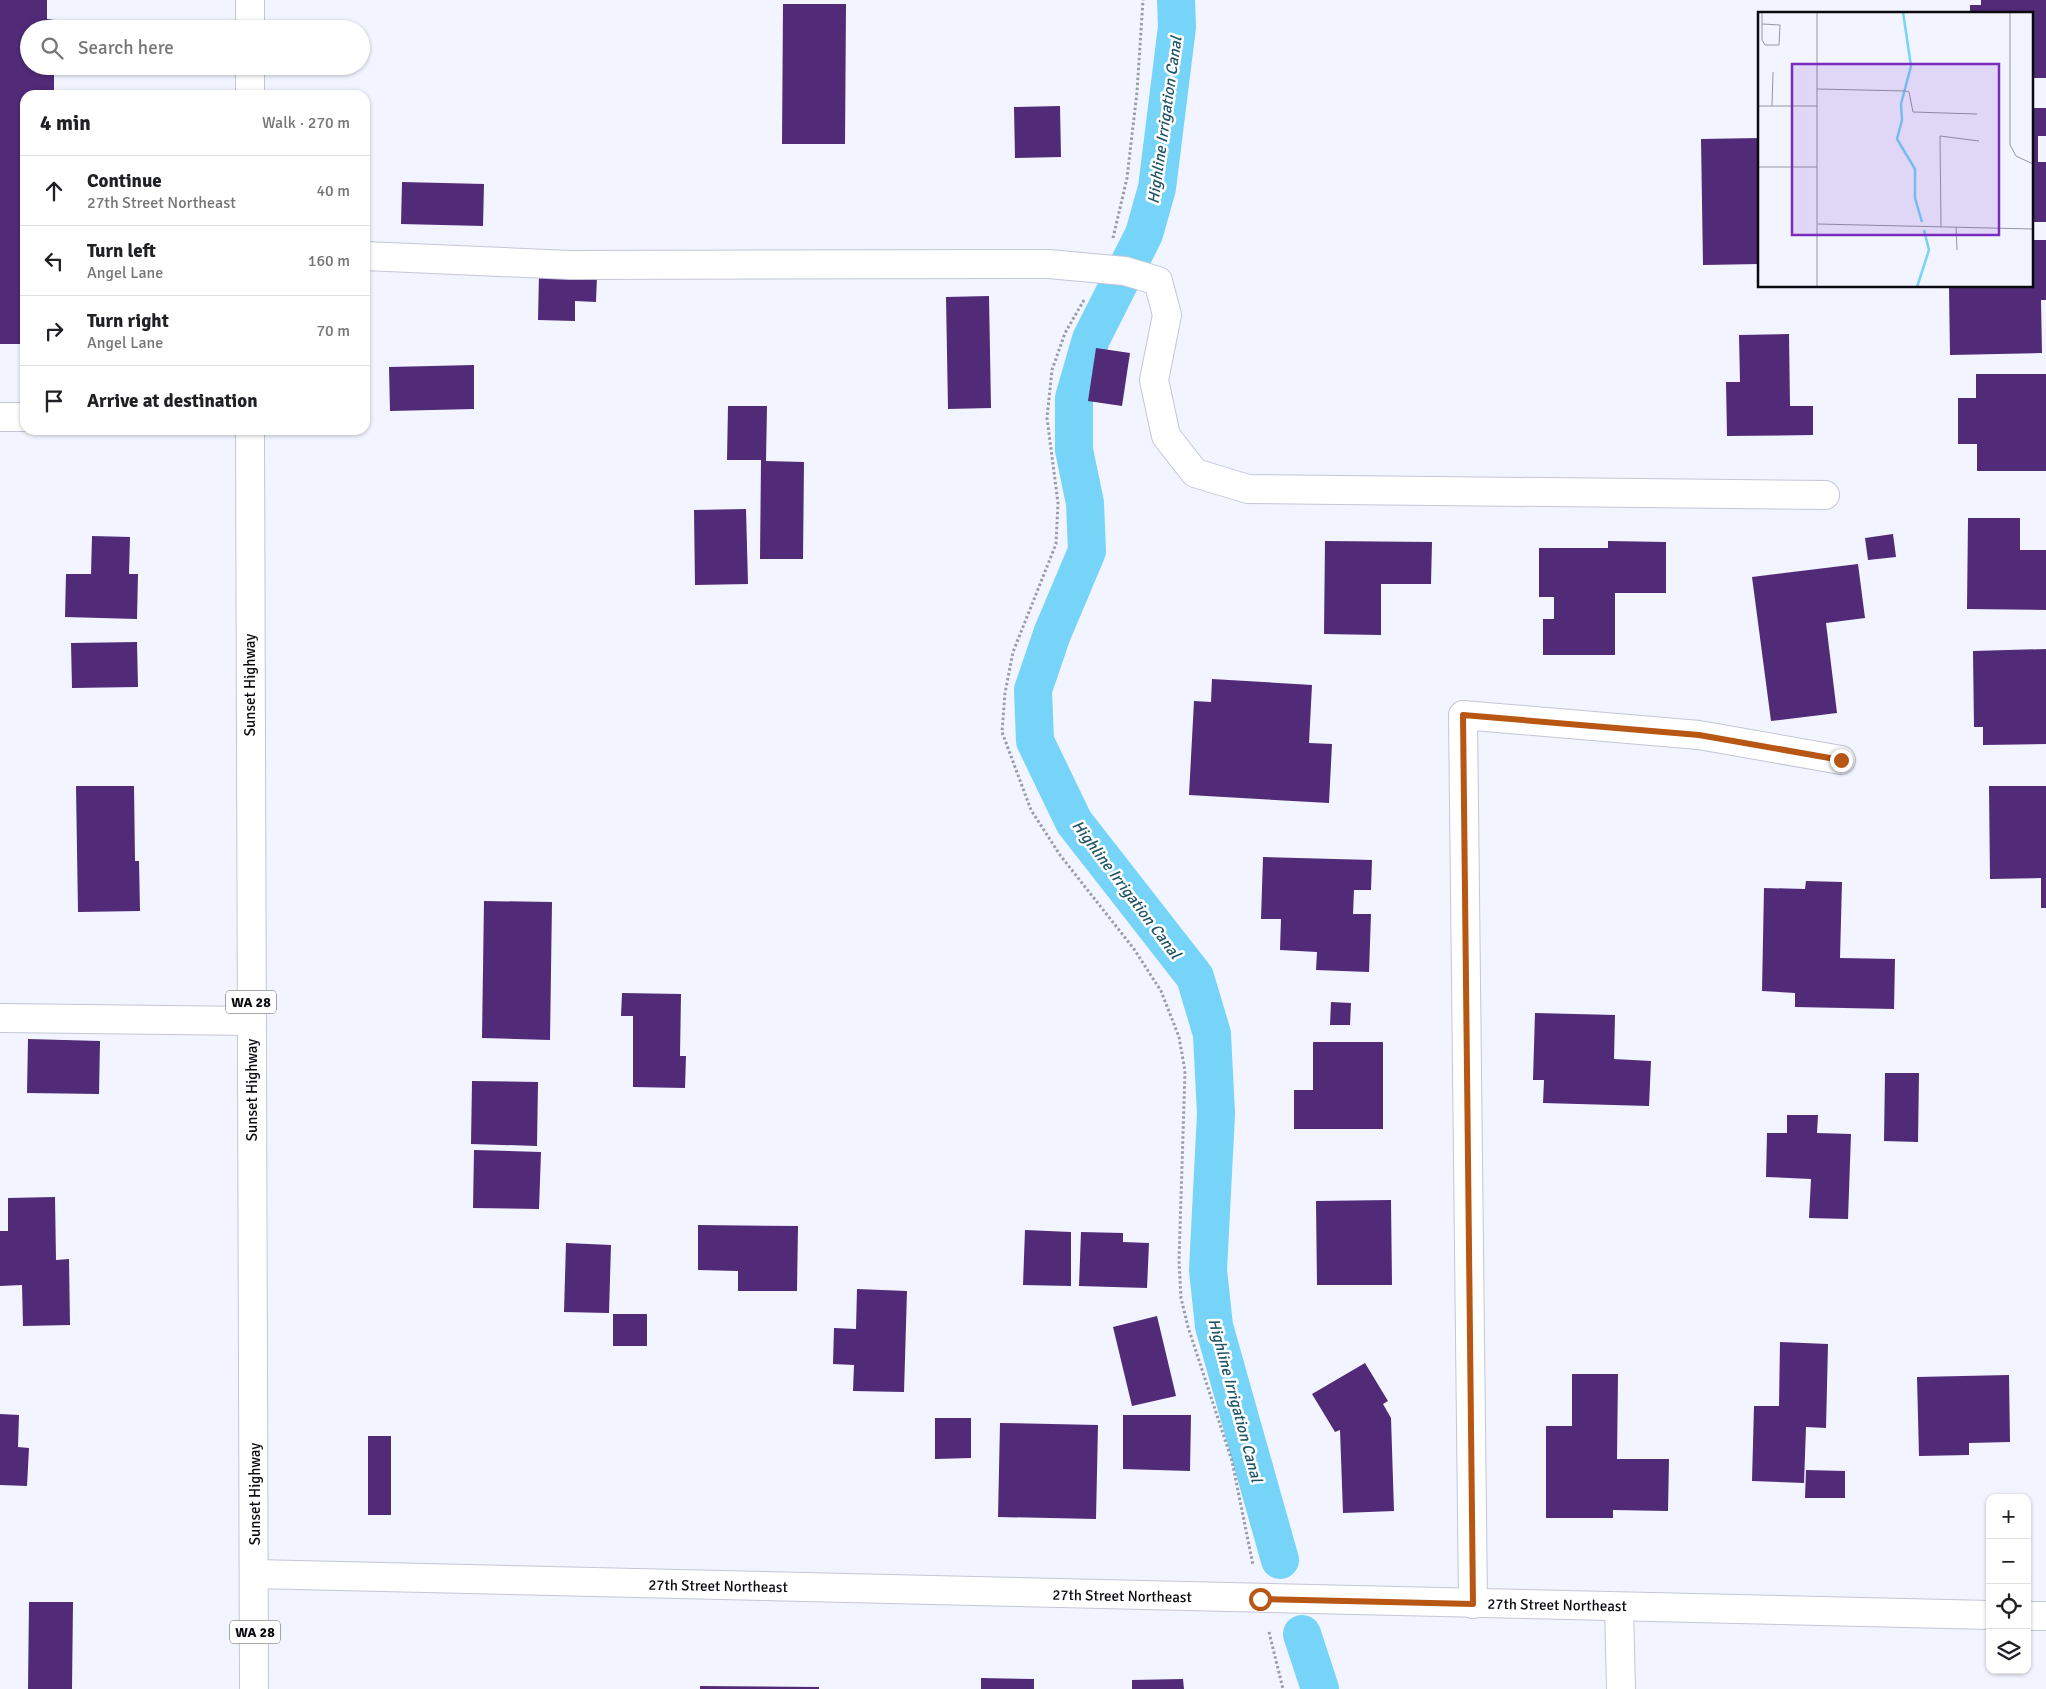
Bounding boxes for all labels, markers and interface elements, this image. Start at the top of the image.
inset map [1758,12,2034,288]
search box [20,20,370,75]
icon: search [38,34,66,62]
water label: Highline Irrigation Canal [1143,34,1187,205]
text: Search here [78,36,174,60]
text: 4 min [40,110,91,136]
text: Walk · 270 m [262,113,350,133]
text: Continue [87,169,162,193]
icon: ahead [40,177,68,205]
text: 40 m [316,181,350,201]
text: 27th Street Northeast [87,193,236,213]
text: Turn left [87,239,156,263]
icon: left [40,247,68,275]
text: 160 m [308,251,350,271]
text: Angel Lane [87,263,163,283]
text: Turn right [87,309,169,333]
icon: right [40,317,68,345]
text: 70 m [316,321,350,341]
text: Angel Lane [87,333,163,353]
icon: arrive [40,387,68,415]
text: Arrive at destination [87,389,258,413]
street label: Sunset Highway [241,634,259,736]
route end [1830,749,1853,772]
water label: Highline Irrigation Canal [1067,816,1186,964]
road number: WA 28 [226,990,276,1014]
street label: Sunset Highway [243,1039,261,1141]
water label: Highline Irrigation Canal [1204,1316,1267,1486]
street label: Sunset Highway [246,1443,264,1545]
map controls [1986,1494,2031,1674]
button: + [1986,1494,2031,1539]
button: − [1986,1539,2031,1584]
street label: 27th Street Northeast [648,1576,788,1596]
button: locate [1986,1584,2031,1629]
street label: 27th Street Northeast [1052,1586,1192,1606]
route start [1249,1588,1272,1611]
street label: 27th Street Northeast [1487,1595,1627,1615]
road number: WA 28 [230,1620,280,1644]
button: layers [1986,1629,2031,1674]

